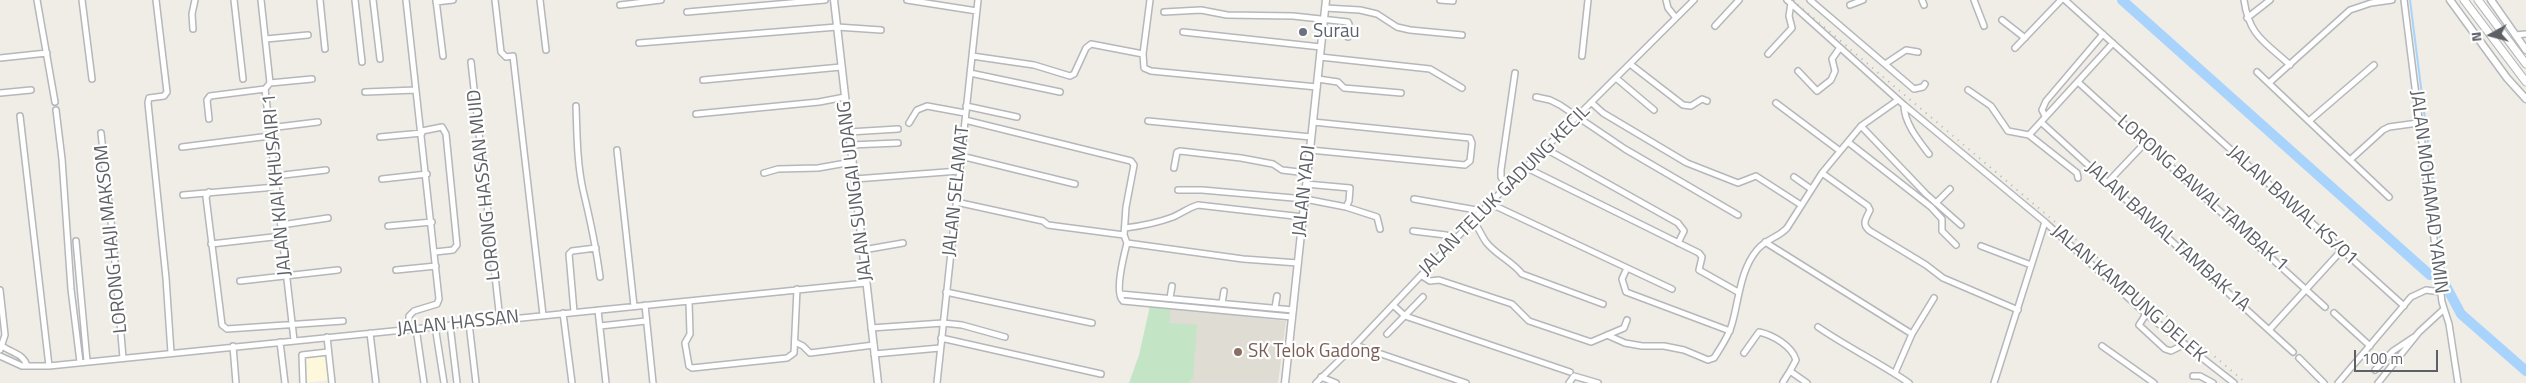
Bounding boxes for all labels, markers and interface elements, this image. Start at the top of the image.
north arrow [2466,10,2516,60]
place label: Surau [1313,21,1360,43]
marker: Surau [1297,26,1309,38]
text: N [2465,31,2487,43]
street label: LORONG HASSAN MUID [464,88,506,282]
street label: JALAN MOHAMAD YAMIN [2404,89,2452,295]
street label: JALAN KIAI KHUSAIRI 1 [259,93,297,277]
street label: JALAN SUNGAI UDANG [834,99,878,283]
street label: JALAN TELUK GADUNG KECIL [1415,101,1595,281]
street label: LORONG BAWAL TAMBAK 1 [2112,111,2292,277]
street label: JALAN SELAMAT [939,124,975,258]
street label: JALAN BAWAL KS/01 [2222,141,2362,271]
street label: LORONG HAJI MAKSOM [91,144,133,334]
street label: JALAN YADI [1289,144,1321,238]
street label: JALAN BAWAL TAMBAK 1A [2080,157,2254,317]
street label: JALAN KAMPUNG DELEK [2046,221,2210,367]
street label: JALAN HASSAN [396,306,520,342]
scale bar [2356,340,2440,372]
place label: SK Telok Gadong [1248,341,1380,363]
marker: SK Telok Gadong [1232,346,1244,358]
text: 100 m [2362,347,2403,370]

